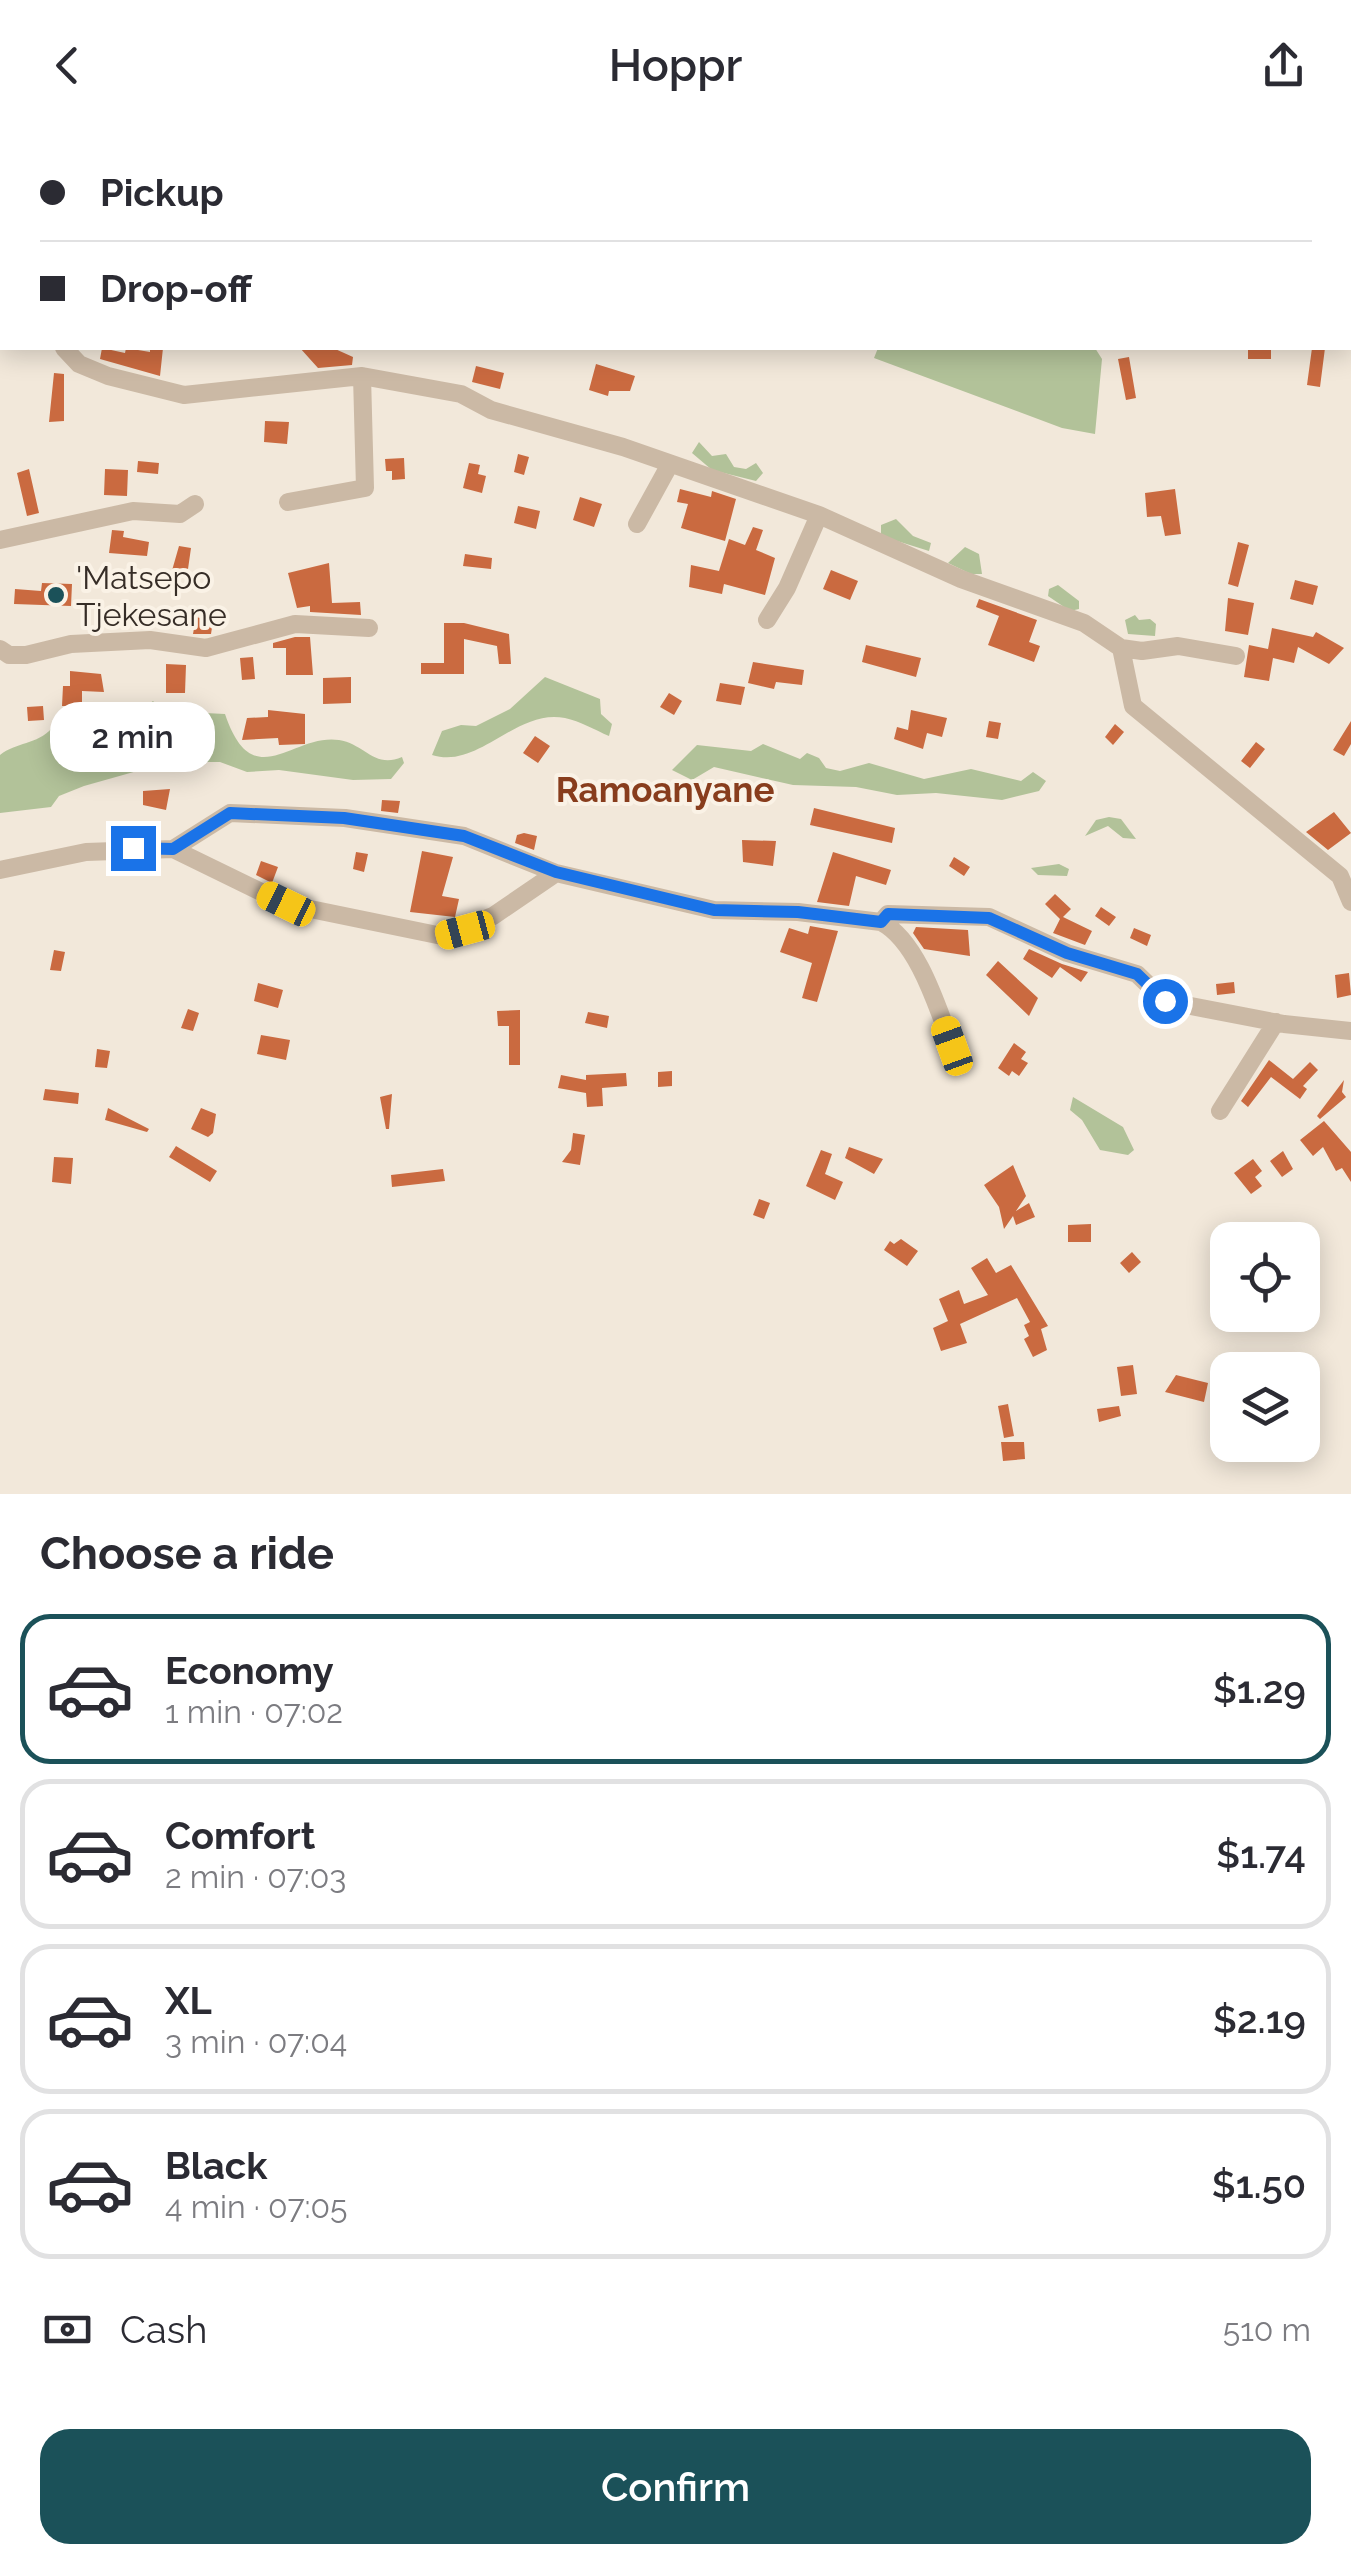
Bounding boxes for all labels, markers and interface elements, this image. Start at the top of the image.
icon: back [40,38,95,93]
icon: share [1256,38,1311,93]
text: Hoppr [609,39,742,92]
text: Pickup [100,170,224,215]
text: Drop-off [100,266,252,311]
place label: 'Matsepo Tjekesane [76,559,227,633]
marker: 'Matsepo Tjekesane [45,584,67,606]
callout: 2 min [51,703,216,773]
text: 2 min [92,718,173,755]
district label: Ramoanyane [556,769,774,810]
route end [111,826,156,871]
car [252,877,320,931]
car [432,908,498,952]
route start [1143,979,1188,1024]
car [928,1013,976,1079]
map controls [1210,1222,1320,1462]
button: locate [1210,1222,1320,1332]
button: layers [1210,1352,1320,1462]
text: Choose a ride [40,1527,334,1580]
icon: car [45,1644,135,1734]
text: Economy [165,1648,334,1693]
text: $1.29 [1213,1667,1306,1712]
text: 1 min · 07:02 [165,1693,343,1730]
icon: car [45,1809,135,1899]
text: Comfort [165,1813,315,1858]
text: $1.74 [1216,1832,1306,1877]
text: 2 min · 07:03 [165,1858,346,1895]
icon: car [45,1974,135,2064]
text: XL [165,1978,212,2023]
text: $2.19 [1213,1997,1306,2042]
text: 3 min · 07:04 [165,2023,347,2060]
icon: car [45,2139,135,2229]
text: Black [165,2143,267,2188]
text: $1.50 [1212,2162,1306,2207]
text: 4 min · 07:05 [165,2188,348,2225]
icon: cash [40,2302,95,2357]
text: Cash [120,2307,207,2352]
text: 510 m [1223,2311,1311,2348]
button: Confirm [40,2429,1311,2544]

